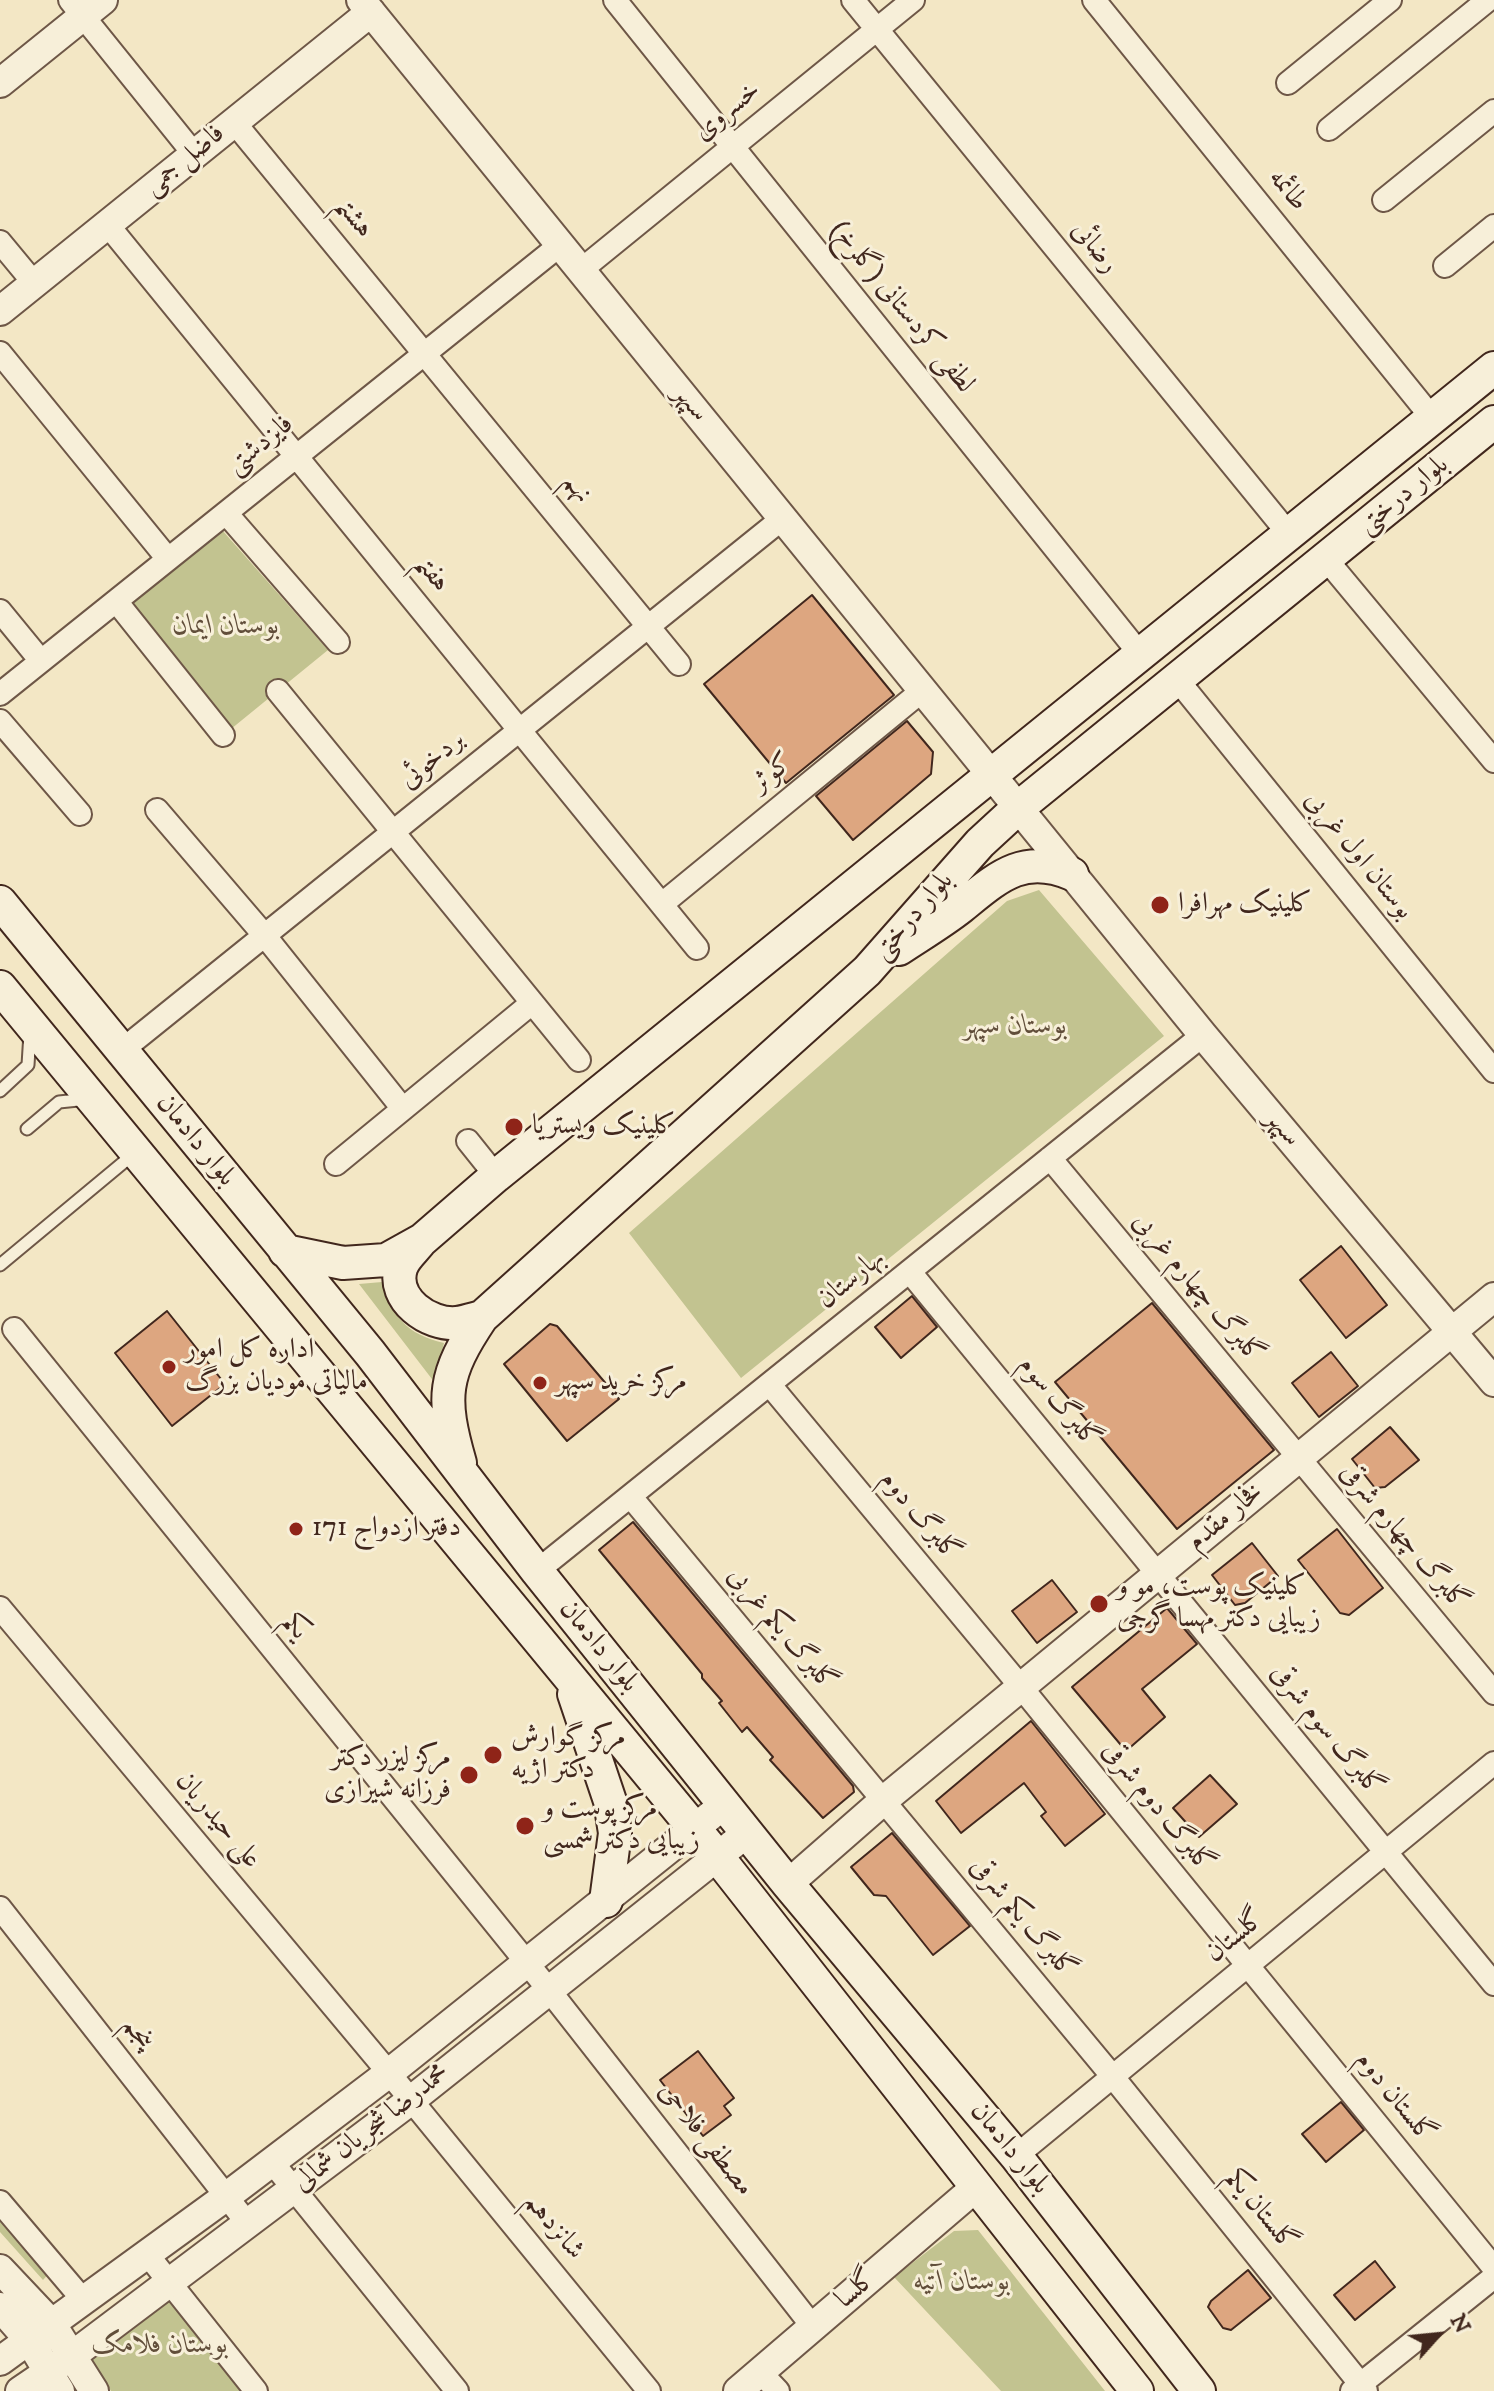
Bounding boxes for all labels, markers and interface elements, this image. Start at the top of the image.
street label: خسروی [687,75,769,149]
street label: فاضل جمی [137,118,233,204]
street label: طائمه [1260,163,1314,219]
street label: هشتم [326,190,380,246]
street label: لطفی کردستانی (گلرخ) [821,215,981,401]
street label: رضائی [1063,215,1125,281]
street label: سپهر [665,379,715,429]
street label: فایزدشتی [221,409,301,483]
street label: بلوار درختی [1352,449,1456,543]
street label: نهم [554,467,598,511]
street label: هفتم [406,548,456,600]
park label: بوستان ایمان [172,610,280,644]
street label: بردخوئی [393,725,473,797]
street label: کوثر [745,747,801,801]
street label: بوستان اول غربی [1296,785,1420,927]
street label: بلوار درختی [866,866,962,968]
place label: کلینیک مهرافرا [1178,888,1312,922]
marker: کلینیک مهرافرا [1149,894,1171,916]
park label: بوستان سپهر [963,1010,1067,1044]
street label: بلوار دادمان [148,1088,242,1194]
street label: سپهر [1257,1104,1307,1154]
place label: کلینیک ویستریا [532,1110,676,1144]
marker: کلینیک ویستریا [503,1116,525,1138]
street label: گلبرگ چهارم غربی [1124,1206,1270,1372]
street label: بهارستان [811,1243,893,1317]
place label: اداره کل امور مالیاتی مودیان بزرگ [185,1334,368,1400]
street label: گلبرگ سوم [1009,1350,1107,1456]
marker: اداره کل امور مالیاتی مودیان بزرگ [160,1358,178,1376]
place label: مرکز خرید سپهر [556,1366,687,1400]
marker: مرکز خرید سپهر [531,1374,549,1392]
street label: گلبرگ چهارم شرقی [1331,1457,1475,1619]
street label: گلبرگ دوم [871,1464,967,1570]
street label: فخار مقدم [1181,1476,1271,1560]
place label: دفتر ازدواج 171 [312,1512,461,1546]
marker: دفتر ازدواج 171 [287,1520,305,1538]
street label: گلبرگ یکم غربی [719,1561,843,1699]
place label: کلینیک پوست، مو و زیبایی دکتر مهسا گرجی [1117,1571,1321,1637]
marker: کلینیک پوست، مو و زیبایی دکتر مهسا گرجی [1088,1593,1110,1615]
street label: بلوار دادمان [551,1594,645,1700]
street label: یکم [273,1607,315,1647]
street label: گلبرگ سوم شرقی [1262,1657,1390,1805]
place label: مرکز گوارش دکتر اژیه [511,1722,626,1788]
street label: گلبرگ دوم شرقی [1094,1735,1220,1881]
place label: مرکز لیزر دکتر فرزانه شیرازی [324,1742,451,1808]
marker: مرکز گوارش دکتر اژیه [482,1744,504,1766]
marker: مرکز لیزر دکتر فرزانه شیرازی [458,1764,480,1786]
street label: علی حیدریان [167,1766,267,1876]
place label: مرکز پوست و زیبایی دکتر شمسی [543,1793,700,1859]
marker: مرکز پوست و زیبایی دکتر شمسی [514,1815,536,1837]
street label: گلبرگ یکم شرقی [961,1851,1083,1987]
street label: گلستان [1199,1903,1273,1971]
street label: پنجم [113,2010,161,2058]
street label: گلستان دوم [1347,2045,1441,2151]
street label: محمدرضا شجریان شمالی [287,2058,457,2200]
street label: مصطفی فلاحی [650,2076,760,2204]
street label: بلوار دادمان [962,2096,1056,2202]
street label: گلستان یکم [1216,2162,1304,2260]
street label: شانزدهم [515,2187,591,2267]
street label: گلسا [829,2263,885,2317]
park label: بوستان آتیه [914,2266,1010,2300]
north arrow [1398,2295,1478,2375]
text: N [1444,2310,1476,2338]
park label: بوستان فلامک [92,2329,228,2363]

